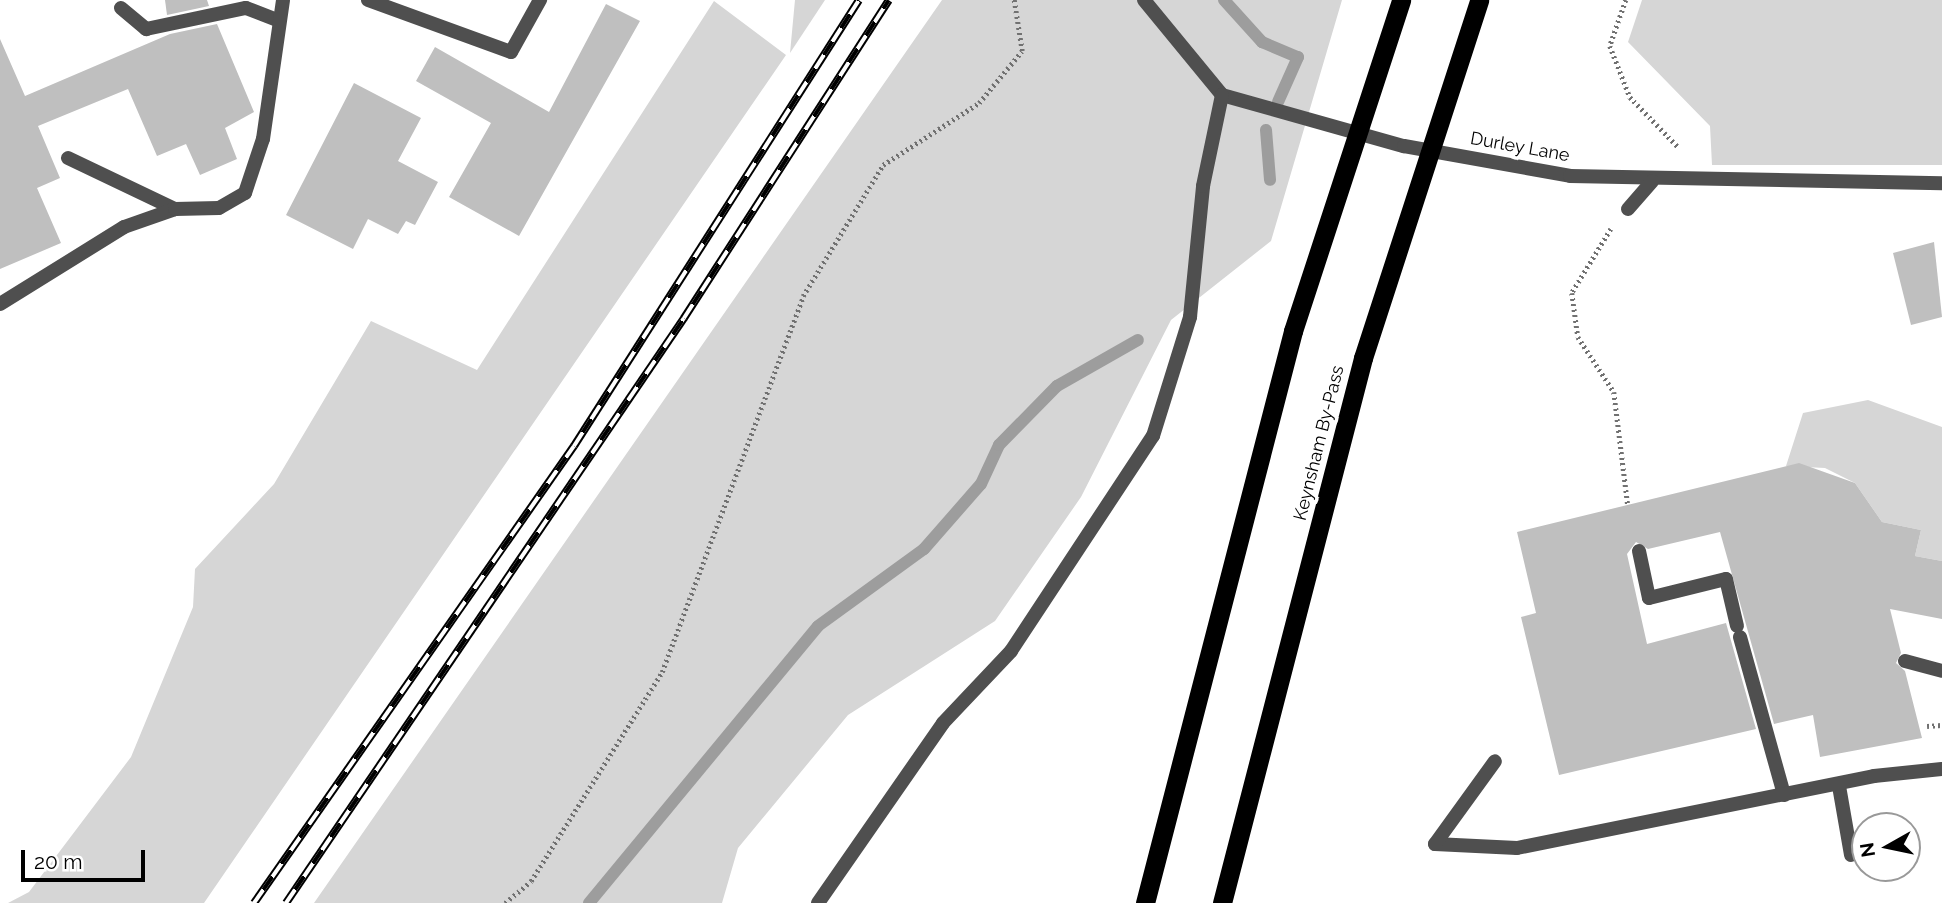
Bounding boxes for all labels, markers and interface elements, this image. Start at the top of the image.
street label: Durley Lane [1468,128,1572,166]
street label: Keynsham By-Pass [1289,363,1349,523]
north arrow [1851,812,1921,882]
scale bar [24,836,149,880]
text: N [1855,841,1879,859]
text: 20 m [34,849,82,874]

